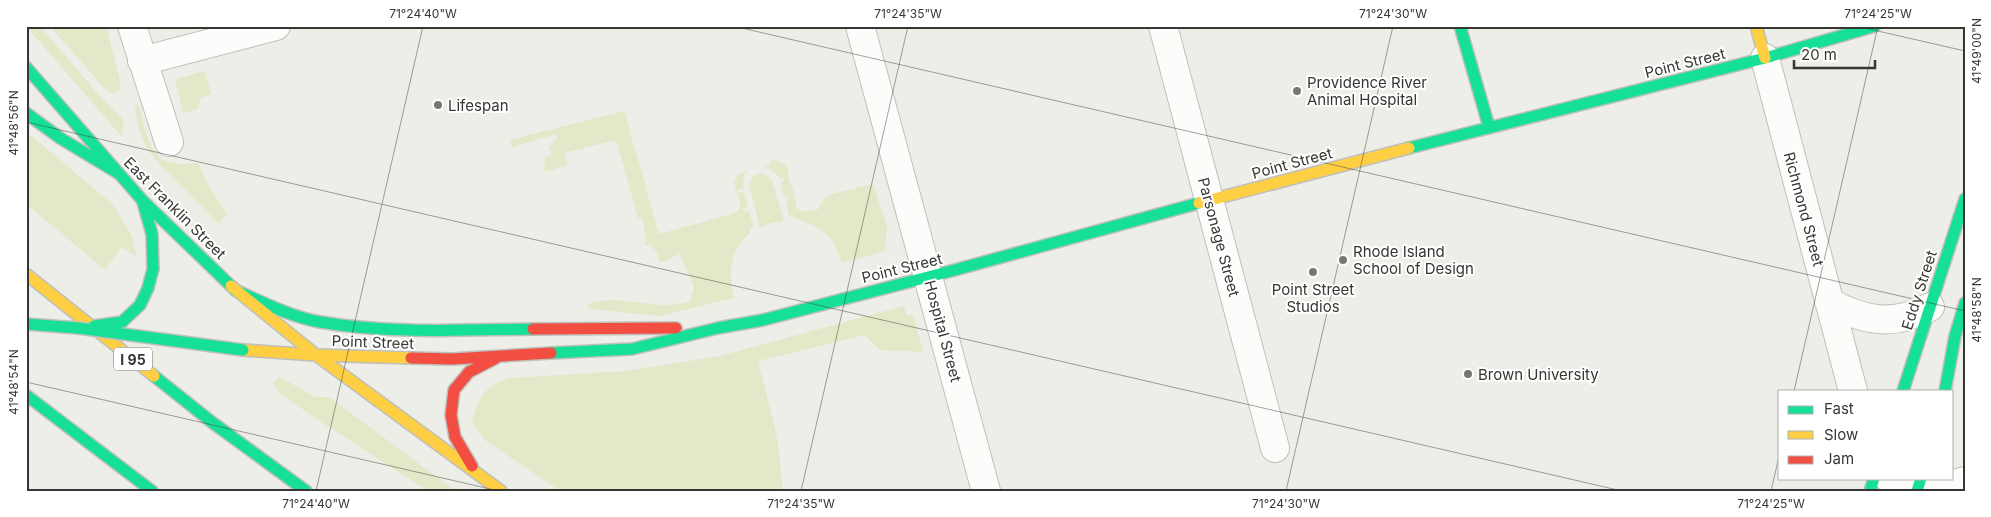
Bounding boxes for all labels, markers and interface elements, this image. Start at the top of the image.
text: 71°24'40"W [389,6,457,21]
text: 71°24'35"W [874,6,942,21]
text: 71°24'30"W [1359,6,1427,21]
text: 71°24'25"W [1844,6,1912,21]
text: 41°49'00"N [1969,18,1984,84]
scale bar [1794,38,1875,70]
street label: Point Street [1643,44,1727,82]
text: 20 m [1801,45,1837,64]
place label: Providence River Animal Hospital [1307,73,1427,109]
marker: Providence River Animal Hospital [1291,85,1303,97]
text: 41°48'56"N [6,90,21,156]
place label: Lifespan [448,96,509,115]
marker: Lifespan [432,99,444,111]
street label: Point Street [1250,143,1334,183]
street label: Richmond Street [1780,150,1828,268]
street label: East Franklin Street [120,153,230,263]
street label: Parsonage Street [1194,175,1244,299]
place label: Rhode Island School of Design [1353,242,1474,278]
street label: Eddy Street [1897,248,1941,332]
street label: Point Street [860,249,944,287]
marker: Rhode Island School of Design [1337,254,1349,266]
marker: Point Street Studios [1307,266,1319,278]
text: 41°48'58"N [1969,277,1984,343]
street label: Hospital Street [920,278,966,384]
place label: Point Street Studios [1272,280,1354,316]
street label: Point Street [331,331,415,353]
road number: I 95 [114,348,152,370]
text: 41°48'54"N [6,349,21,415]
place label: Brown University [1478,365,1599,384]
marker: Brown University [1462,368,1474,380]
legend [1778,390,1954,480]
text: Fast [1824,399,1854,418]
text: Slow [1824,425,1858,444]
text: Jam [1824,449,1854,468]
text: 71°24'40"W [282,496,350,511]
text: 71°24'35"W [767,496,835,511]
text: 71°24'30"W [1252,496,1320,511]
text: 71°24'25"W [1737,496,1805,511]

